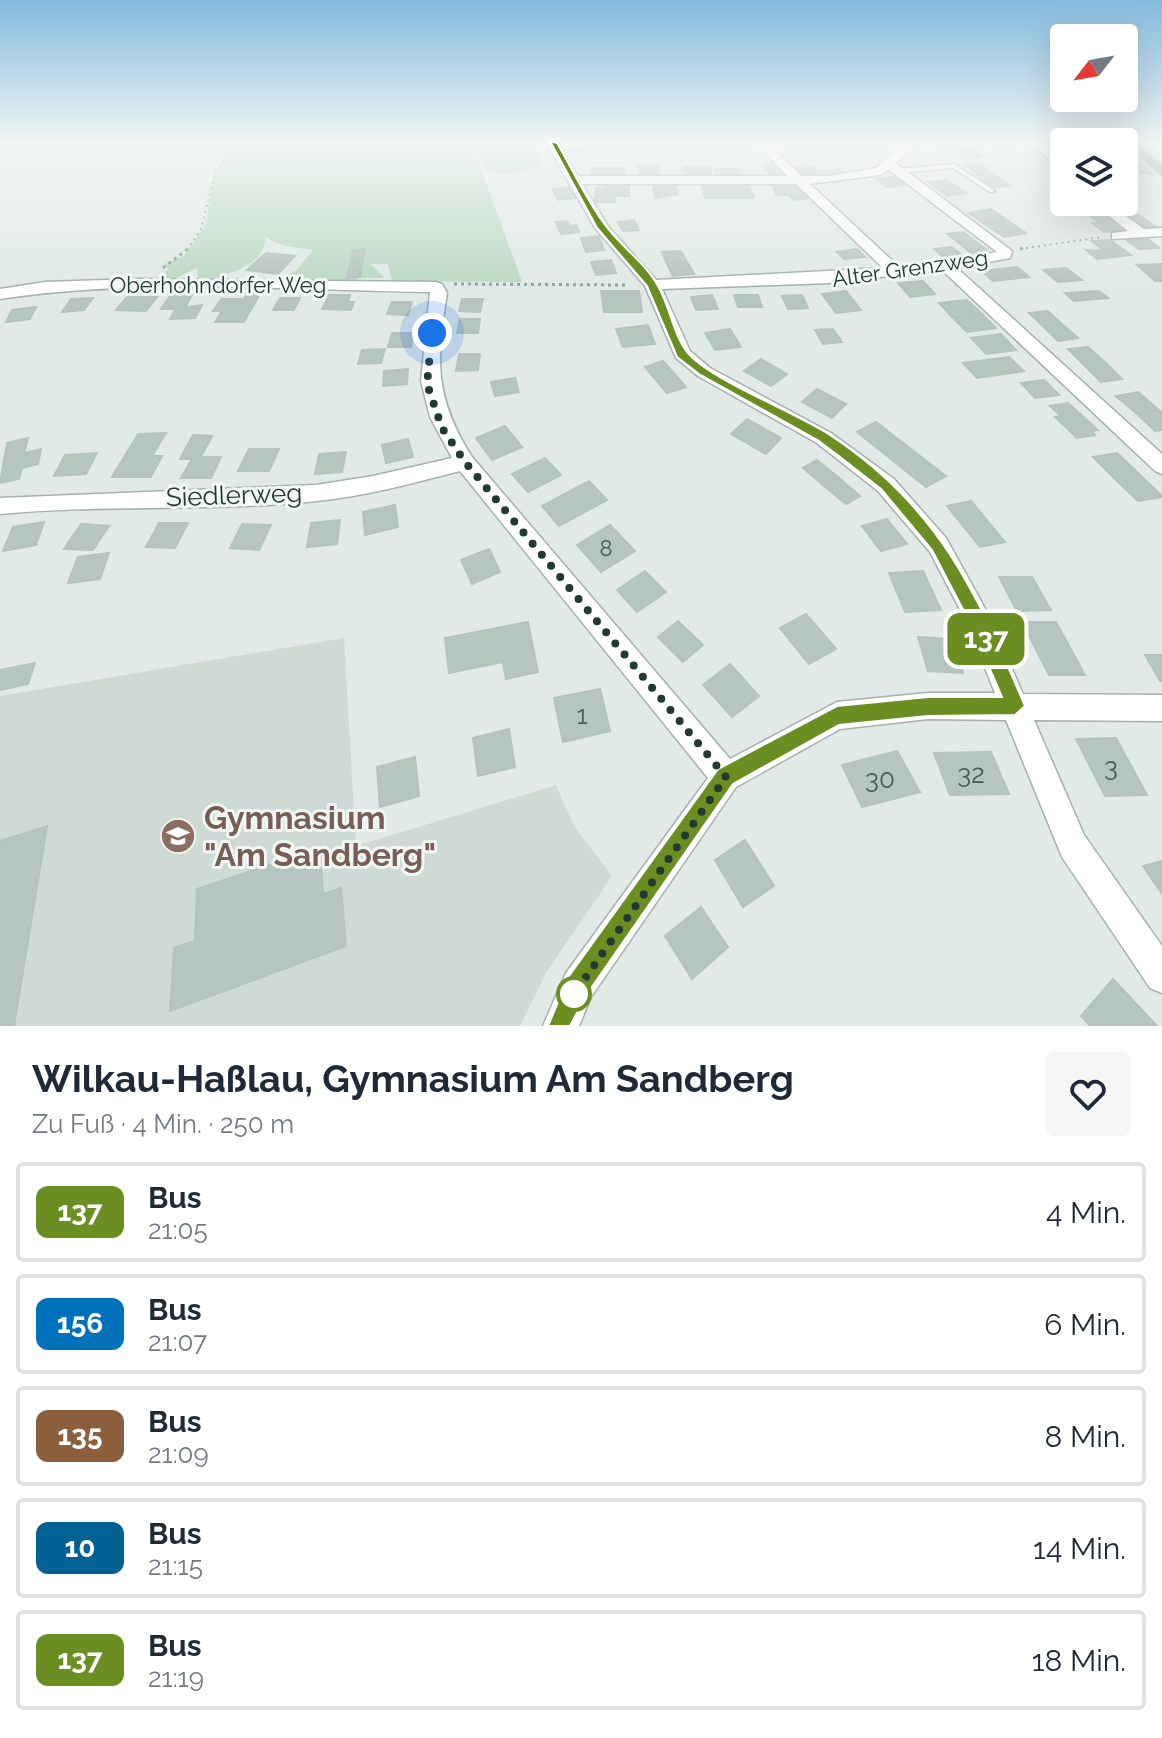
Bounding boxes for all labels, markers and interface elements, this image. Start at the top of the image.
north arrow [1050,24,1138,112]
map controls [1050,24,1138,216]
button: layers [1050,128,1138,216]
street label: Alter Grenzweg [830,244,990,292]
street label: Oberhohndorfer Weg [110,272,326,298]
your location [412,313,452,353]
street label: Siedlerweg [165,478,303,512]
house number: 8 [599,535,613,561]
line badge: 137 [940,613,1032,665]
text: 137 [963,622,1009,655]
house number: 1 [576,700,588,730]
house number: 3 [1104,752,1118,782]
house number: 32 [957,759,985,789]
house number: 30 [865,764,895,794]
place label: Gymnasium "Am Sandberg" [204,799,436,873]
school or university icon: Gymnasium "Am Sandberg" [159,817,197,855]
unlabelled marker [557,977,591,1011]
button: heart [1046,1052,1130,1136]
text: Wilkau-Haßlau, Gymnasium Am Sandberg [32,1056,794,1101]
text: Zu Fuß · 4 Min. · 250 m [32,1109,294,1139]
text: Bus [148,1180,202,1215]
text: 137 [57,1195,103,1228]
text: 4 Min. [1046,1195,1126,1230]
text: 21:05 [148,1215,208,1245]
text: Bus [148,1292,202,1327]
text: 156 [57,1307,103,1340]
text: 6 Min. [1044,1307,1126,1342]
text: 21:07 [148,1327,207,1357]
text: Bus [148,1404,202,1439]
text: 135 [58,1419,102,1452]
text: 8 Min. [1045,1419,1126,1454]
text: 21:09 [148,1439,209,1469]
text: Bus [148,1516,202,1551]
text: 10 [64,1531,96,1564]
text: 14 Min. [1033,1531,1126,1566]
text: 21:15 [148,1551,203,1581]
text: Bus [148,1628,202,1663]
text: 137 [57,1643,103,1676]
text: 18 Min. [1032,1643,1126,1678]
text: 21:19 [148,1663,204,1693]

